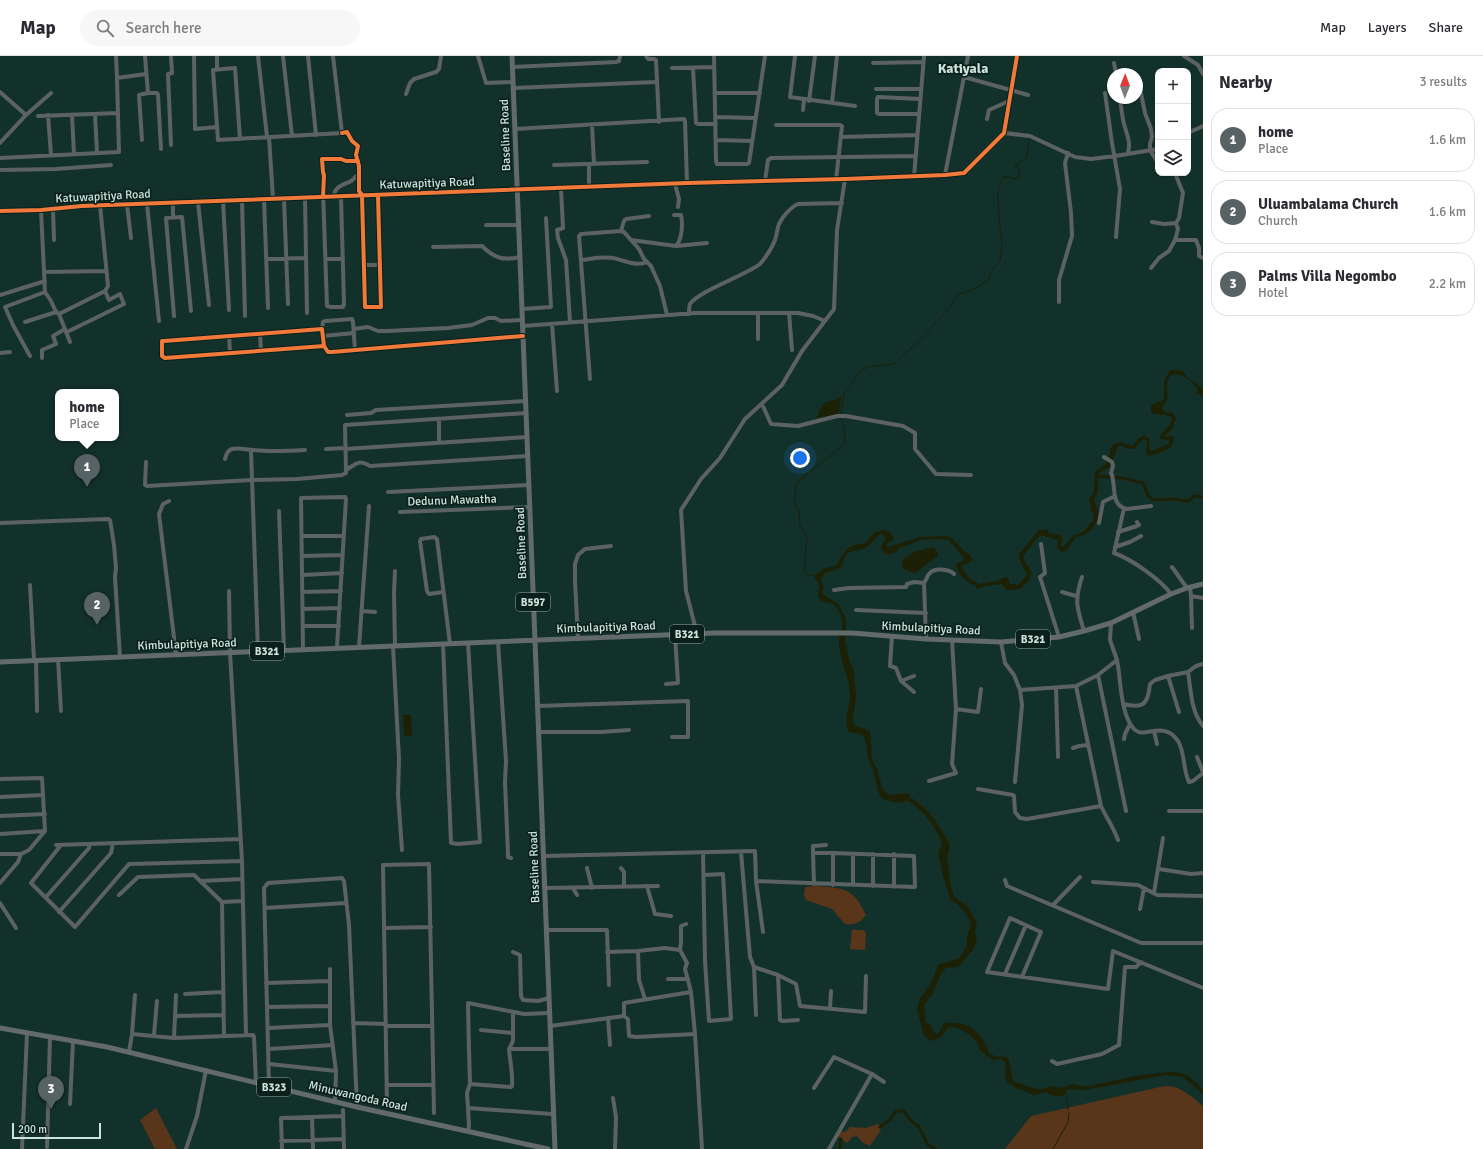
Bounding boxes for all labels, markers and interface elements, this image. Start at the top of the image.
search box [80,10,360,46]
text: Map [20,16,56,40]
icon: search [94,17,116,39]
text: Search here [126,19,201,37]
text: Map [1320,19,1346,36]
text: Layers [1368,19,1407,36]
text: Share [1429,19,1463,36]
district label: Katiyala [938,60,988,77]
north arrow [1107,68,1143,104]
map controls [1155,68,1191,176]
button: + [1155,68,1191,104]
text: Nearby [1219,72,1272,93]
text: 3 results [1419,74,1467,90]
street label: Baseline Road [497,99,514,171]
button: − [1155,104,1191,140]
text: home [1258,123,1294,141]
text: 1 [1229,132,1237,148]
text: 1.6 km [1429,132,1466,148]
button: layers [1155,140,1191,176]
text: Place [1258,141,1288,157]
street label: Katuwapitiya Road [379,174,475,193]
street label: Katuwapitiya Road [55,187,151,206]
text: Uluambalama Church [1258,195,1398,213]
text: 2 [1229,204,1237,220]
text: 1.6 km [1429,204,1466,220]
text: Church [1258,213,1298,229]
text: Palms Villa Negombo [1258,267,1397,285]
text: 3 [1229,276,1237,292]
text: 2.2 km [1429,276,1466,292]
text: Hotel [1258,285,1288,301]
popup [55,389,119,441]
text: home [69,398,105,416]
text: Place [69,416,100,432]
your location [790,448,810,468]
pin: 1 [74,454,100,487]
street label: Dedunu Mawatha [407,491,497,510]
street label: Baseline Road [513,507,530,579]
pin: 2 [84,592,110,625]
road number: B597 [516,593,550,611]
street label: Kimbulapitiya Road [556,618,656,637]
street label: Kimbulapitiya Road [881,618,981,639]
road number: B321 [670,625,704,643]
road number: B321 [1016,630,1050,648]
street label: Kimbulapitiya Road [137,635,237,654]
road number: B321 [250,642,284,660]
street label: Baseline Road [526,831,543,903]
pin: 3 [38,1076,64,1109]
road number: B323 [257,1078,291,1096]
street label: Minuwangoda Road [307,1078,409,1115]
scale bar [12,1121,101,1140]
text: 200 m [18,1123,47,1136]

